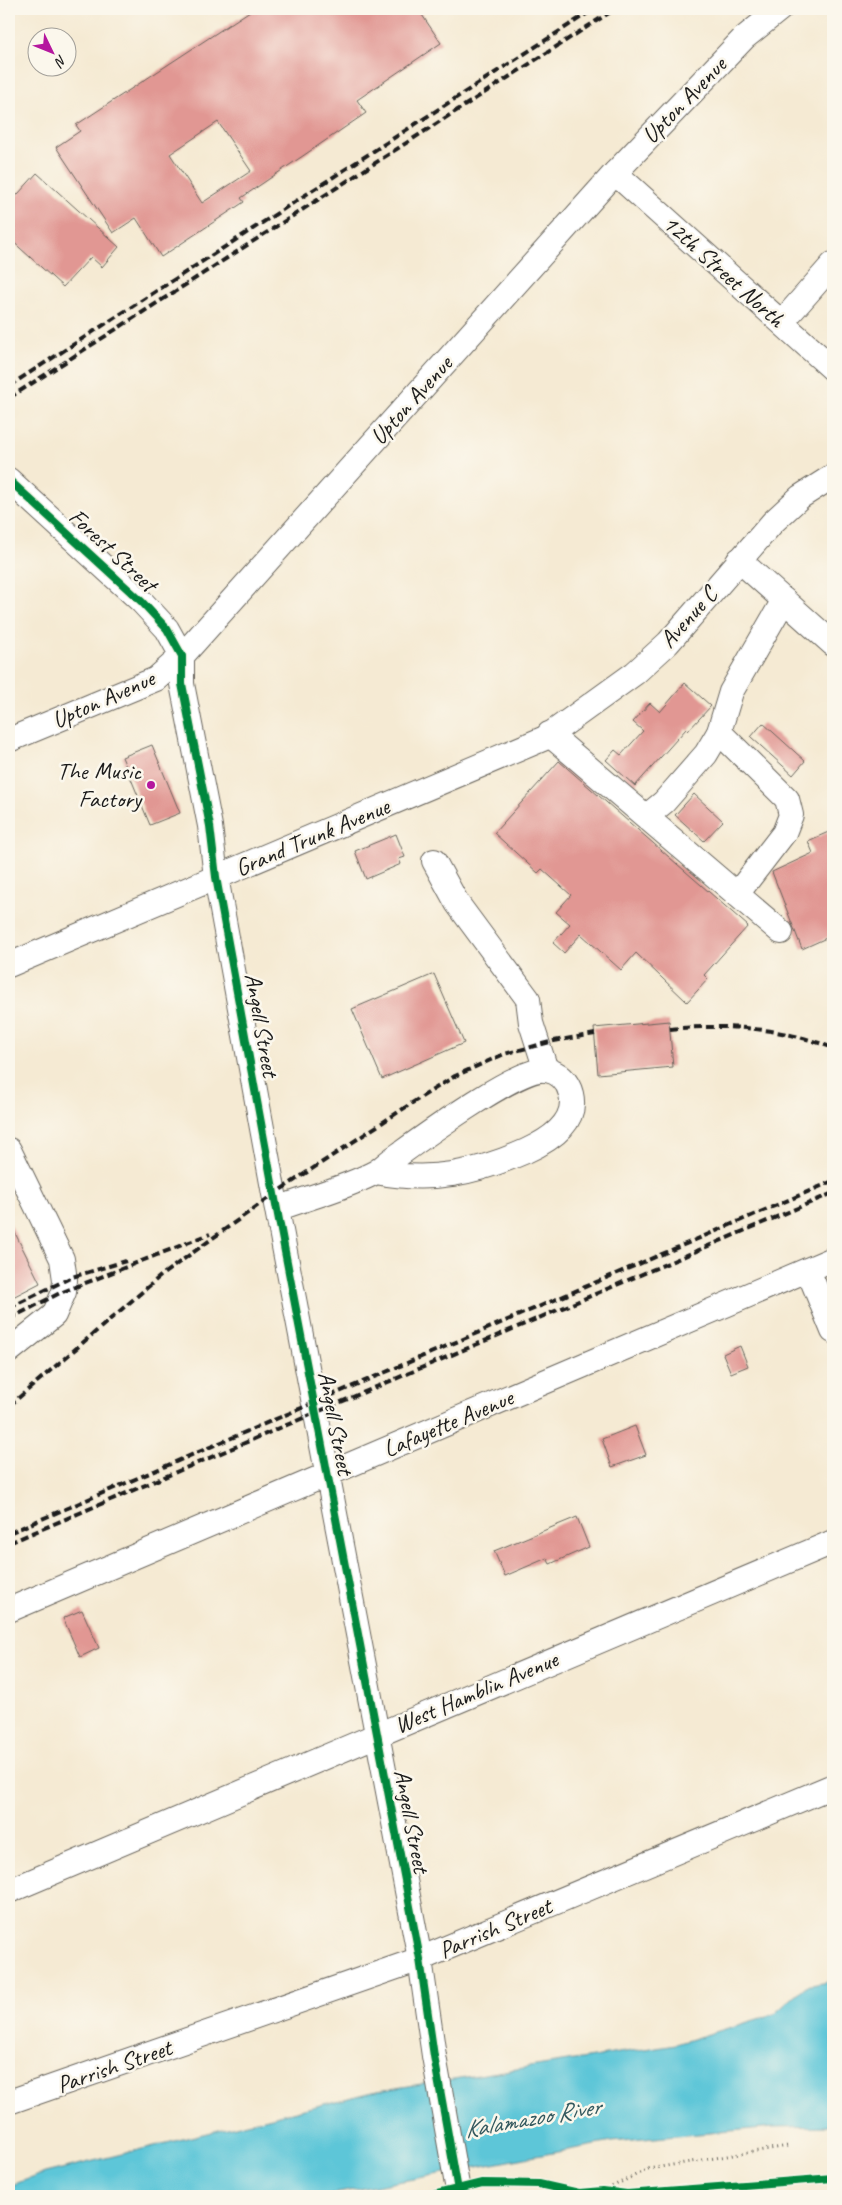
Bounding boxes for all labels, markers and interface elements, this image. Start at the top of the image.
north arrow [28,28,78,78]
street label: Upton Avenue [635,49,734,150]
text: N [50,52,70,71]
street label: 12th Street North [657,208,792,334]
street label: Upton Avenue [363,348,460,451]
street label: Forest Street [63,502,166,600]
street label: Avenue C [653,578,725,654]
street label: Upton Avenue [47,662,161,735]
place label: The Music Factory [57,756,143,814]
marker: The Music Factory [145,779,157,791]
street label: Grand Trunk Avenue [230,790,396,883]
street label: Angell Street [238,971,286,1081]
street label: Angell Street [311,1369,361,1479]
street label: Lafayette Avenue [379,1381,519,1464]
street label: West Hamblin Avenue [390,1643,564,1740]
street label: Angell Street [387,1767,437,1877]
street label: Parrish Street [434,1890,558,1965]
street label: Parrish Street [53,2032,177,2100]
water label: Kalamazoo River [462,2090,606,2146]

